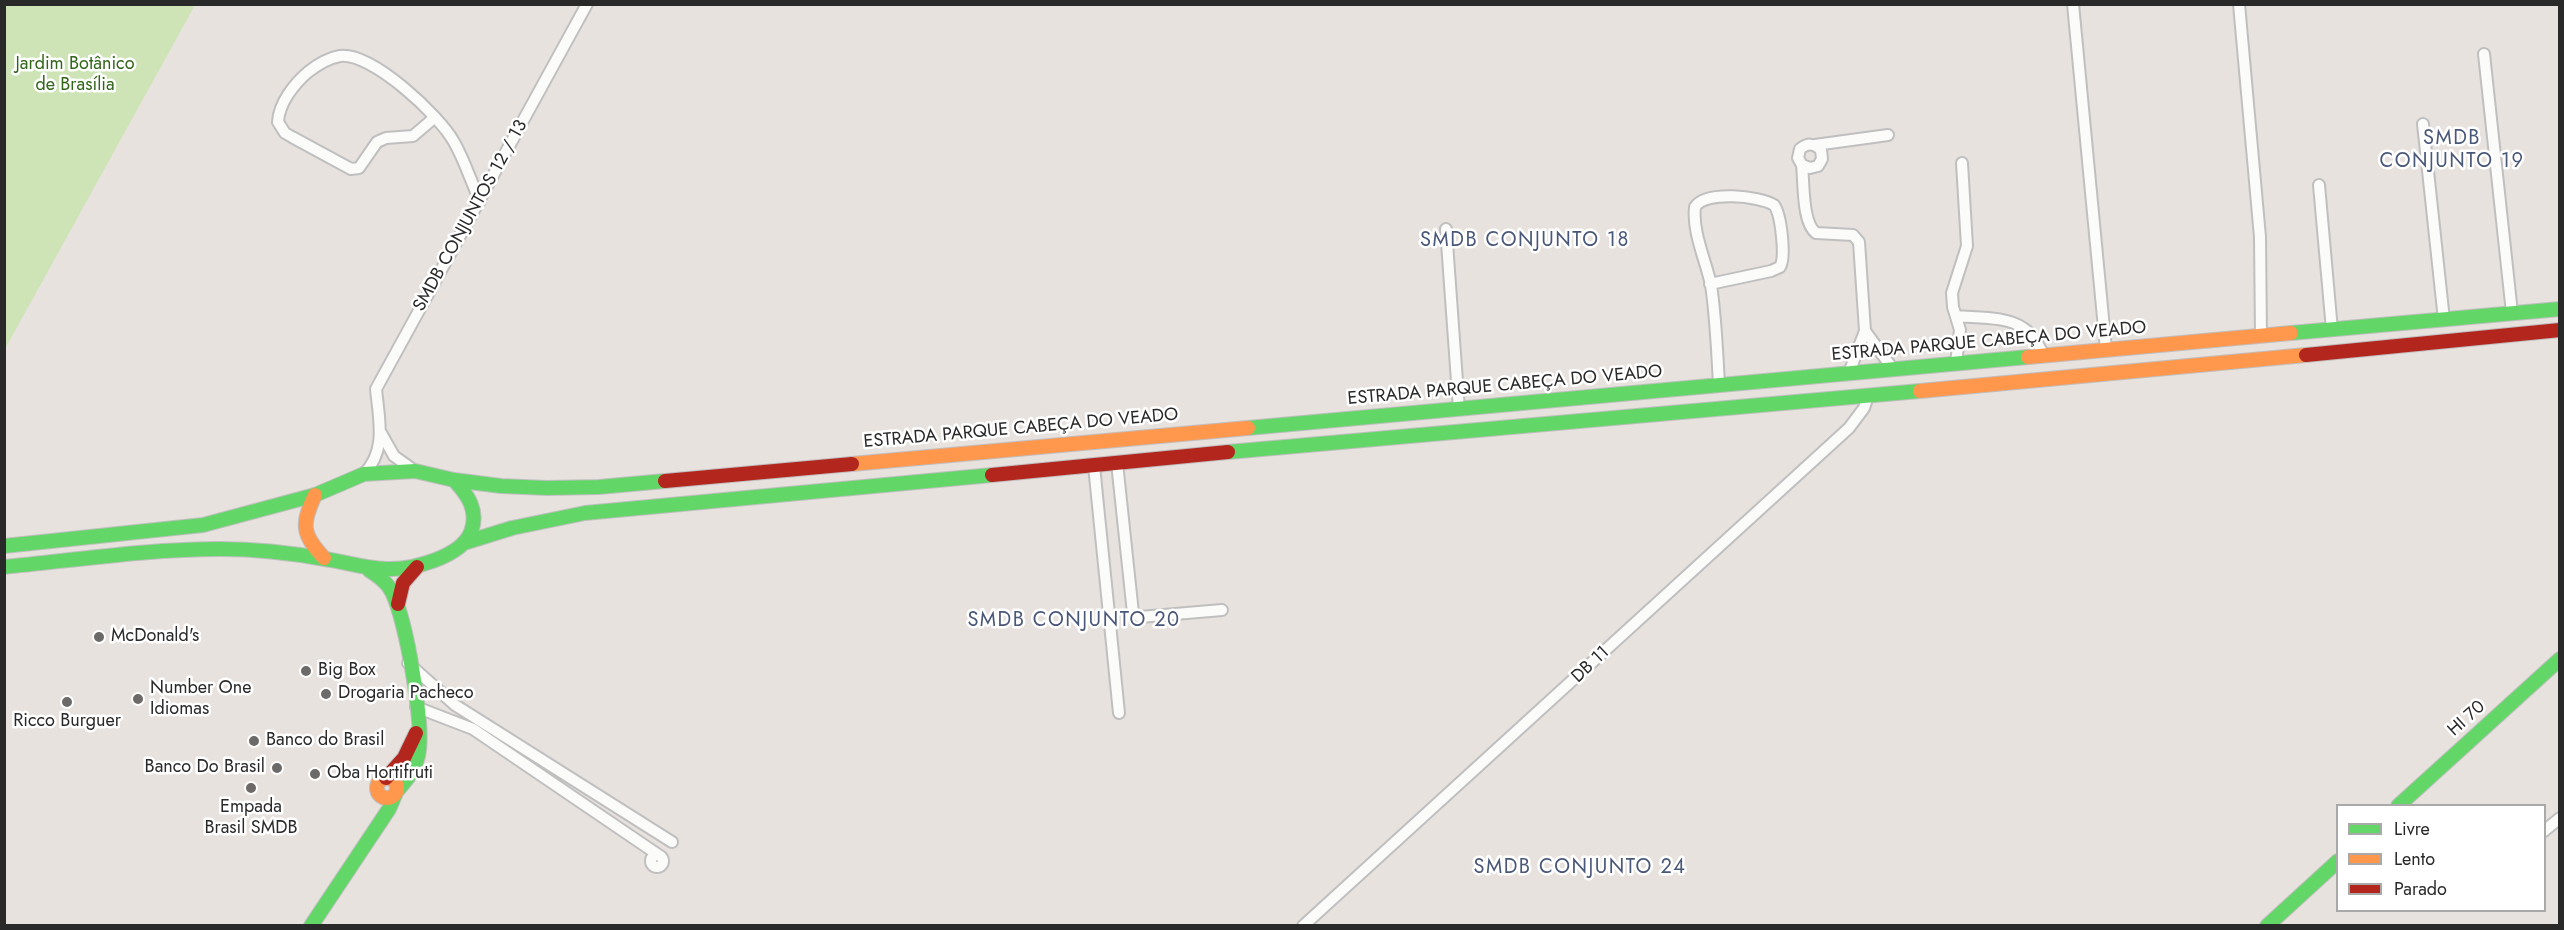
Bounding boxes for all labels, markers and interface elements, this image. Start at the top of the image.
park label: Jardim Botânico de Brasília [15,54,135,97]
street label: SMDB CONJUNTOS 12 / 13 [409,117,533,315]
district label: SMDB CONJUNTO 19 [2380,127,2524,174]
district label: SMDB CONJUNTO 18 [1420,229,1630,253]
street label: ESTRADA PARQUE CABEÇA DO VEADO [1831,317,2147,367]
street label: ESTRADA PARQUE CABEÇA DO VEADO [1347,361,1663,411]
street label: ESTRADA PARQUE CABEÇA DO VEADO [863,404,1179,454]
district label: SMDB CONJUNTO 20 [967,609,1181,633]
place label: McDonald's [111,626,199,648]
marker: McDonald's [92,630,106,644]
street label: DB 11 [1568,642,1614,688]
place label: Big Box [318,660,376,682]
marker: Big Box [299,664,313,678]
place label: Number One Idiomas [150,678,251,720]
place label: Drogaria Pacheco [338,683,474,705]
marker: Drogaria Pacheco [319,687,333,701]
marker: Number One Idiomas [131,692,145,706]
marker: Ricco Burguer [60,695,74,709]
street label: HI 70 [2444,697,2490,741]
place label: Ricco Burguer [13,711,121,733]
place label: Banco do Brasil [266,730,384,752]
marker: Banco do Brasil [247,734,261,748]
place label: Banco Do Brasil [145,757,265,779]
marker: Banco Do Brasil [270,761,284,775]
place label: Oba Hortifruti [327,763,433,785]
marker: Oba Hortifruti [308,767,322,781]
marker: Empada Brasil SMDB [244,781,258,795]
place label: Empada Brasil SMDB [204,797,298,840]
legend [2336,804,2546,912]
text: Livre [2394,816,2430,842]
text: Lento [2394,846,2435,872]
district label: SMDB CONJUNTO 24 [1474,856,1686,880]
text: Parado [2394,876,2447,902]

